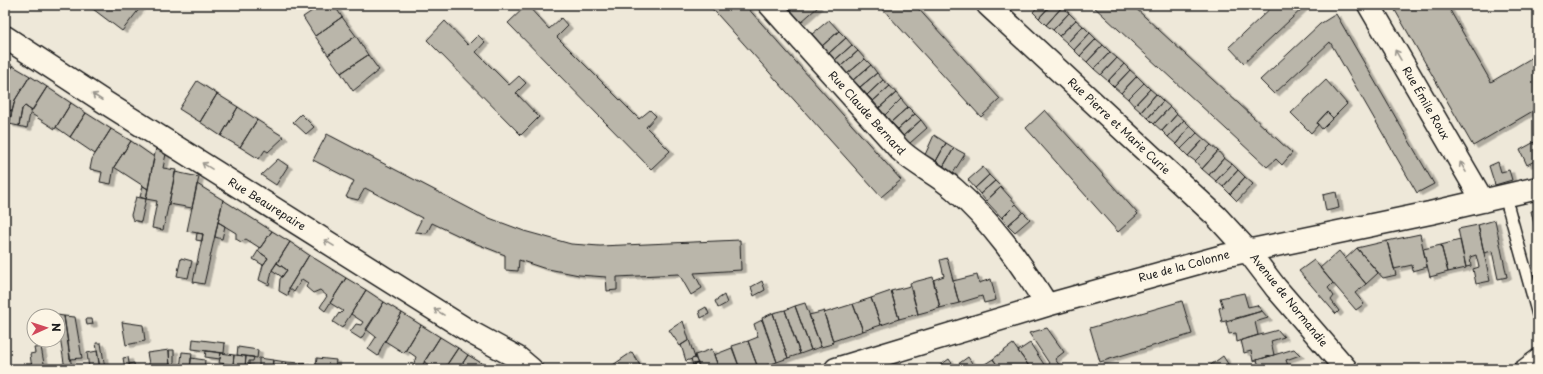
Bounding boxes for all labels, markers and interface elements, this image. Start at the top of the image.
one-way arrow [1394,49,1402,61]
street label: Rue Émile Roux [1399,63,1454,142]
street label: Rue Claude Bernard [825,67,910,159]
street label: Rue Pierre et Marie Curie [1064,73,1175,178]
one-way arrow [92,93,103,101]
one-way arrow [1459,161,1467,173]
one-way arrow [201,162,213,170]
street label: Rue Beaurepaire [225,173,309,234]
one-way arrow [324,239,335,247]
street label: Rue de la Colonne [1136,245,1231,286]
street label: Avenue de Normandie [1246,249,1332,350]
north arrow [26,308,66,348]
one-way arrow [433,308,445,316]
text: N [48,323,65,333]

